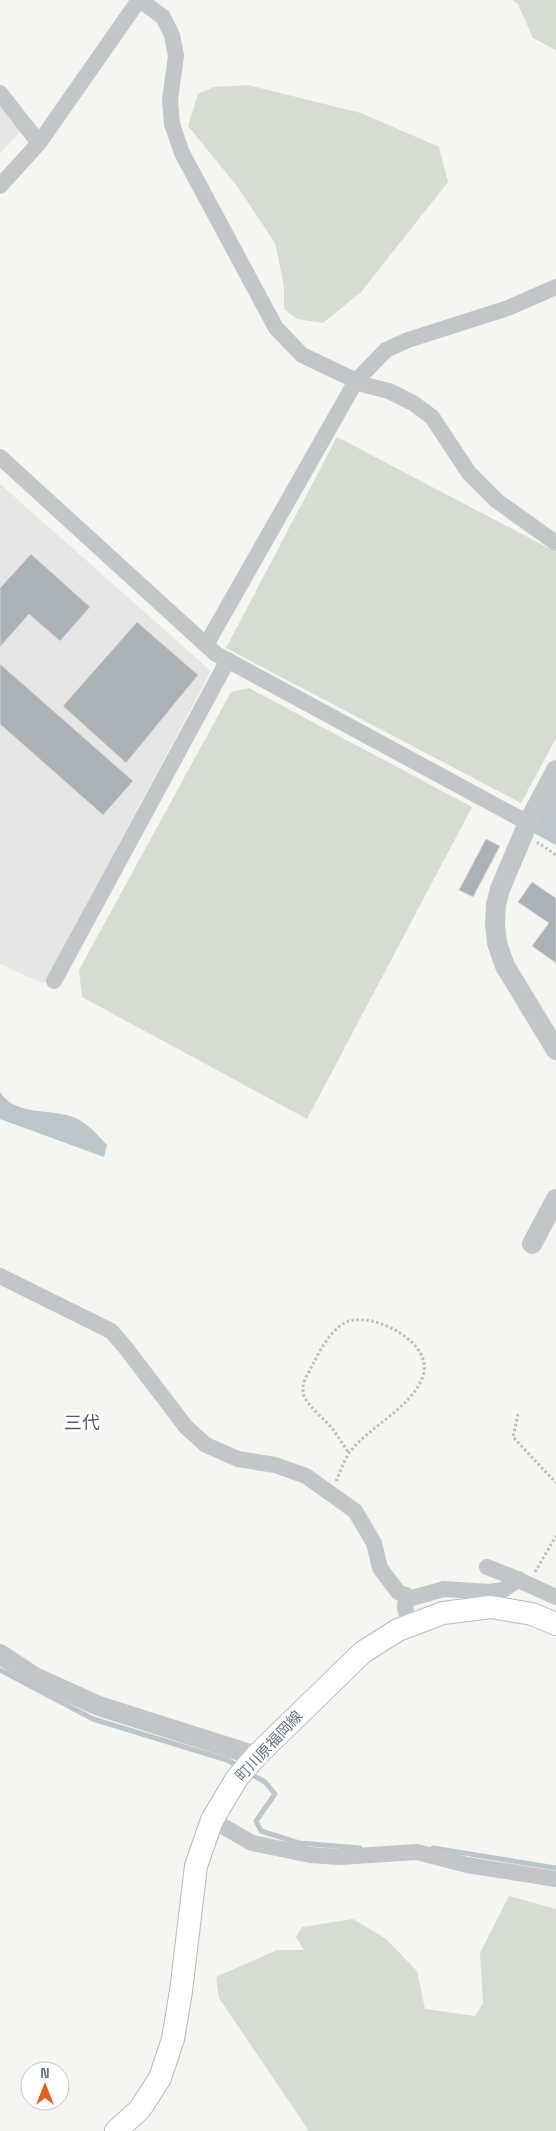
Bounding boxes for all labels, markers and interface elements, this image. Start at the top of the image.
district label: 三代 [64,1411,100,1434]
street label: 町川原福岡線 [231,1706,306,1785]
north arrow [20,2061,70,2111]
text: N [40,2064,50,2082]

